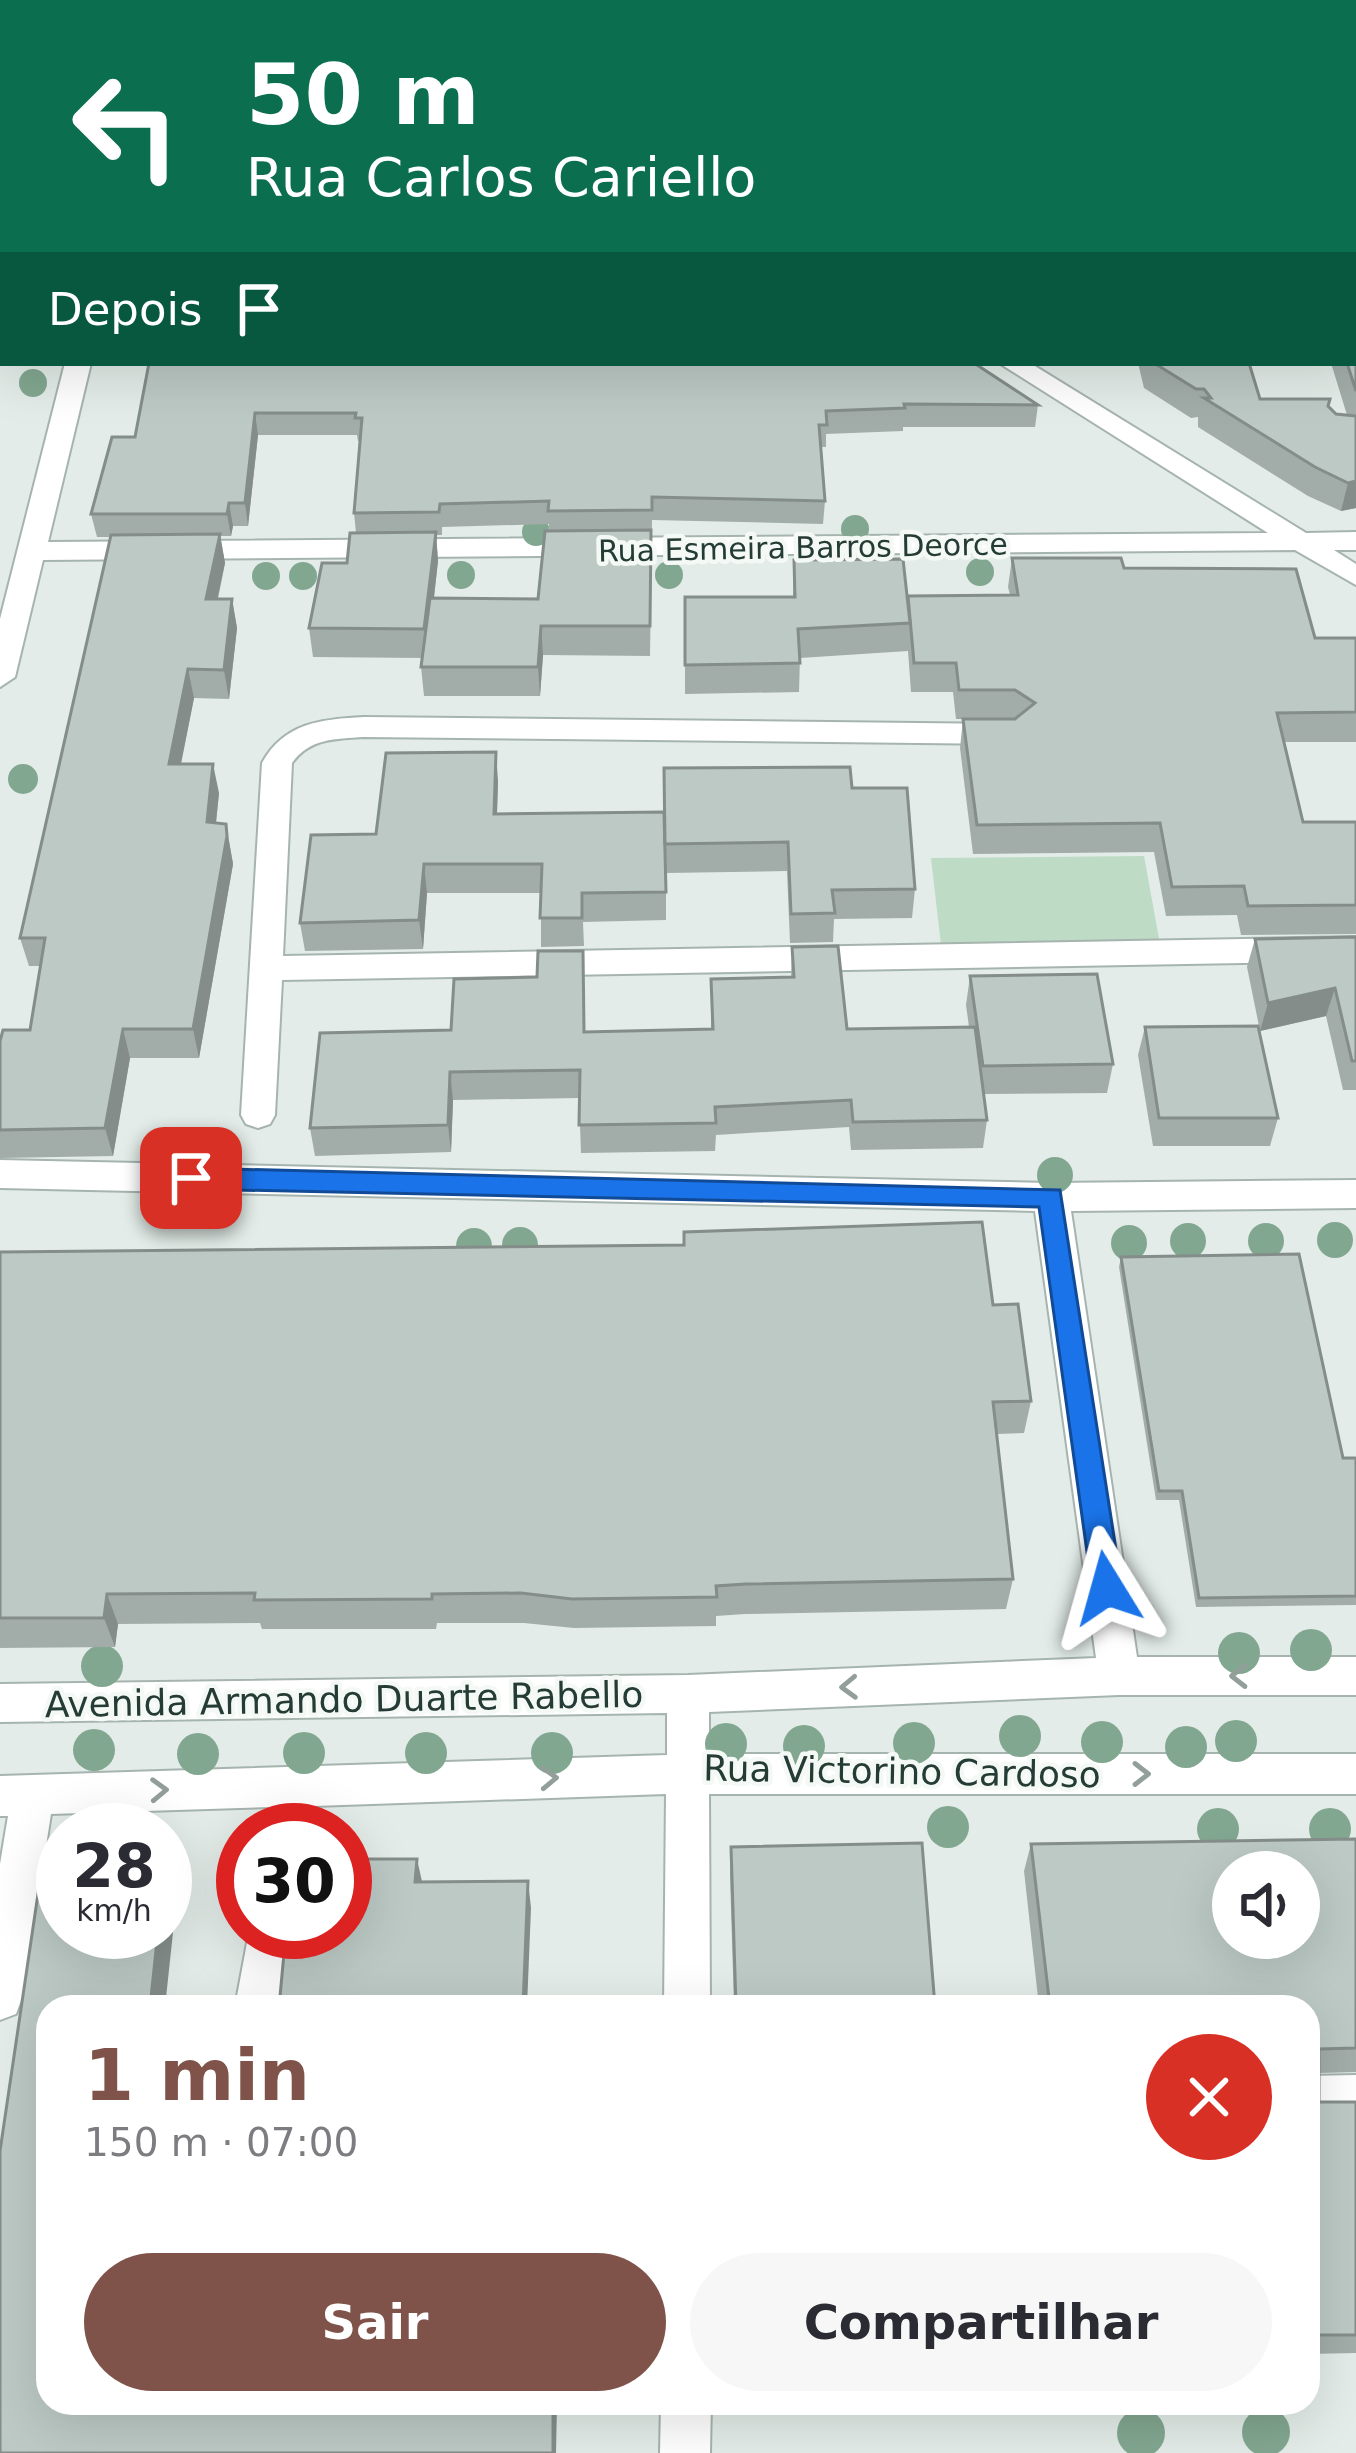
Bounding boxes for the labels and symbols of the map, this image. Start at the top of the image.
street label: Rua Esmeira Barros Deorce [598,526,1008,569]
pin [140,1127,242,1229]
position arrow [1044,1525,1170,1651]
one-way arrow [1229,1663,1247,1689]
street label: Avenida Armando Duarte Rabello [44,1674,644,1725]
one-way arrow [839,1674,858,1700]
street label: Rua Victorino Cardoso [703,1748,1101,1795]
one-way arrow [1133,1761,1151,1787]
one-way arrow [540,1765,559,1791]
one-way arrow [150,1777,169,1803]
speed limit sign: 30 [216,1803,372,1959]

